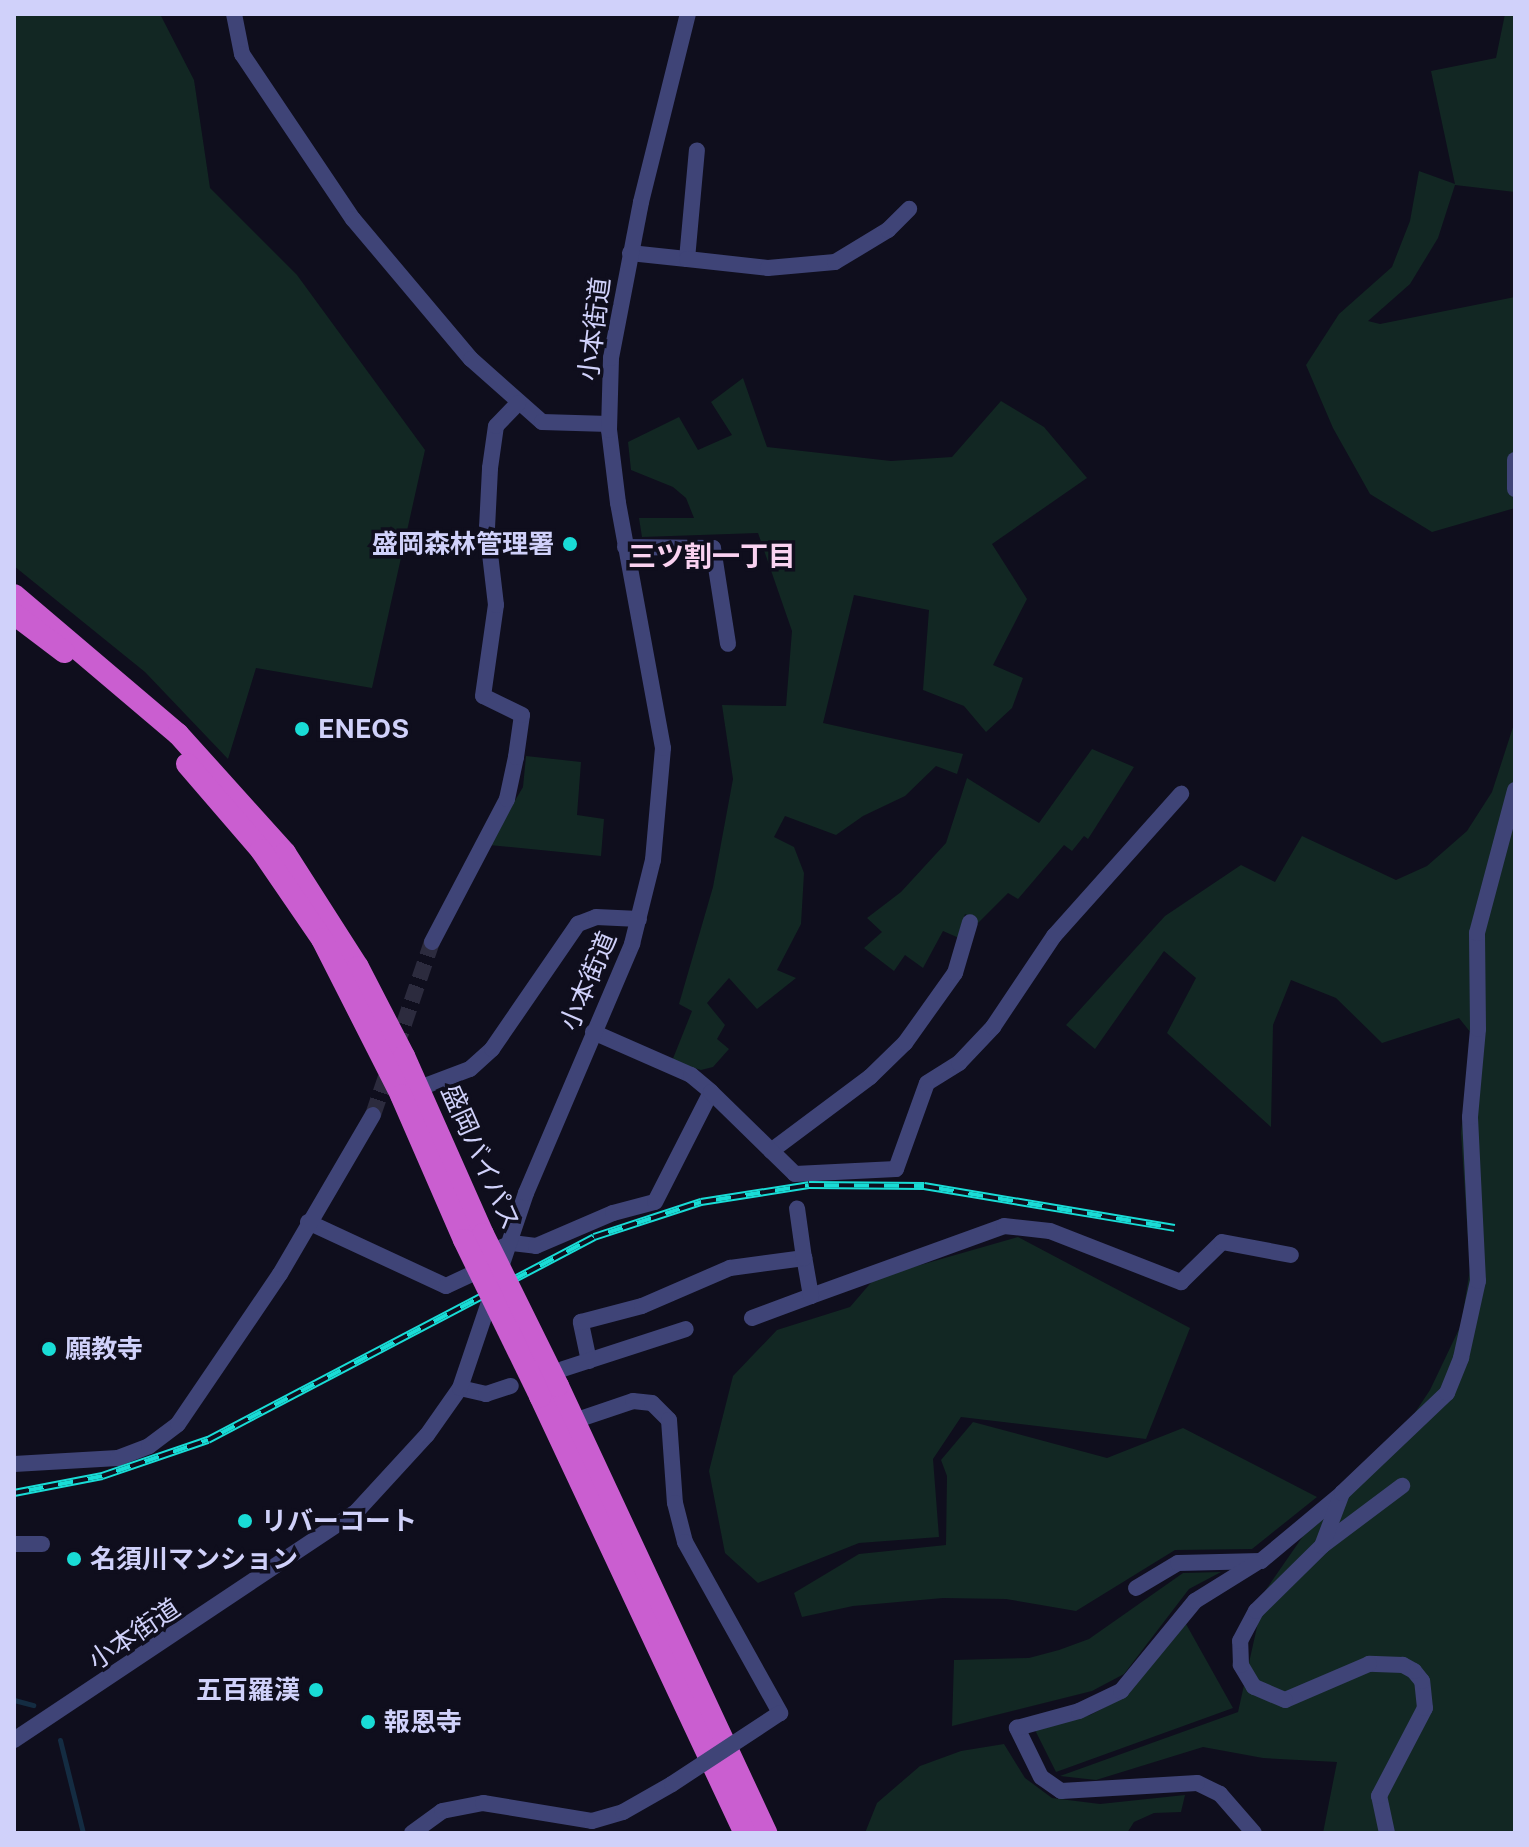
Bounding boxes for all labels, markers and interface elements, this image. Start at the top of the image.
street label: 小本街道 [572,275,616,383]
place label: 盛岡森林管理署 [372,528,554,560]
marker: 盛岡森林管理署 [561,535,579,553]
district label: 三ツ割一丁目 [628,539,796,573]
place label: ENEOS [318,713,409,745]
marker: ENEOS [293,720,311,738]
street label: 小本街道 [553,927,623,1035]
street label: 盛岡バイパス [435,1079,527,1235]
place label: 願教寺 [65,1333,143,1365]
marker: 願教寺 [40,1340,58,1358]
place label: リバーコート [261,1505,417,1537]
marker: リバーコート [236,1512,254,1530]
place label: 名須川マンション [90,1543,298,1575]
marker: 名須川マンション [65,1550,83,1568]
street label: 小本街道 [82,1592,186,1676]
place label: 五百羅漢 [196,1674,300,1706]
marker: 五百羅漢 [307,1681,325,1699]
place label: 報恩寺 [384,1706,462,1738]
marker: 報恩寺 [359,1713,377,1731]

